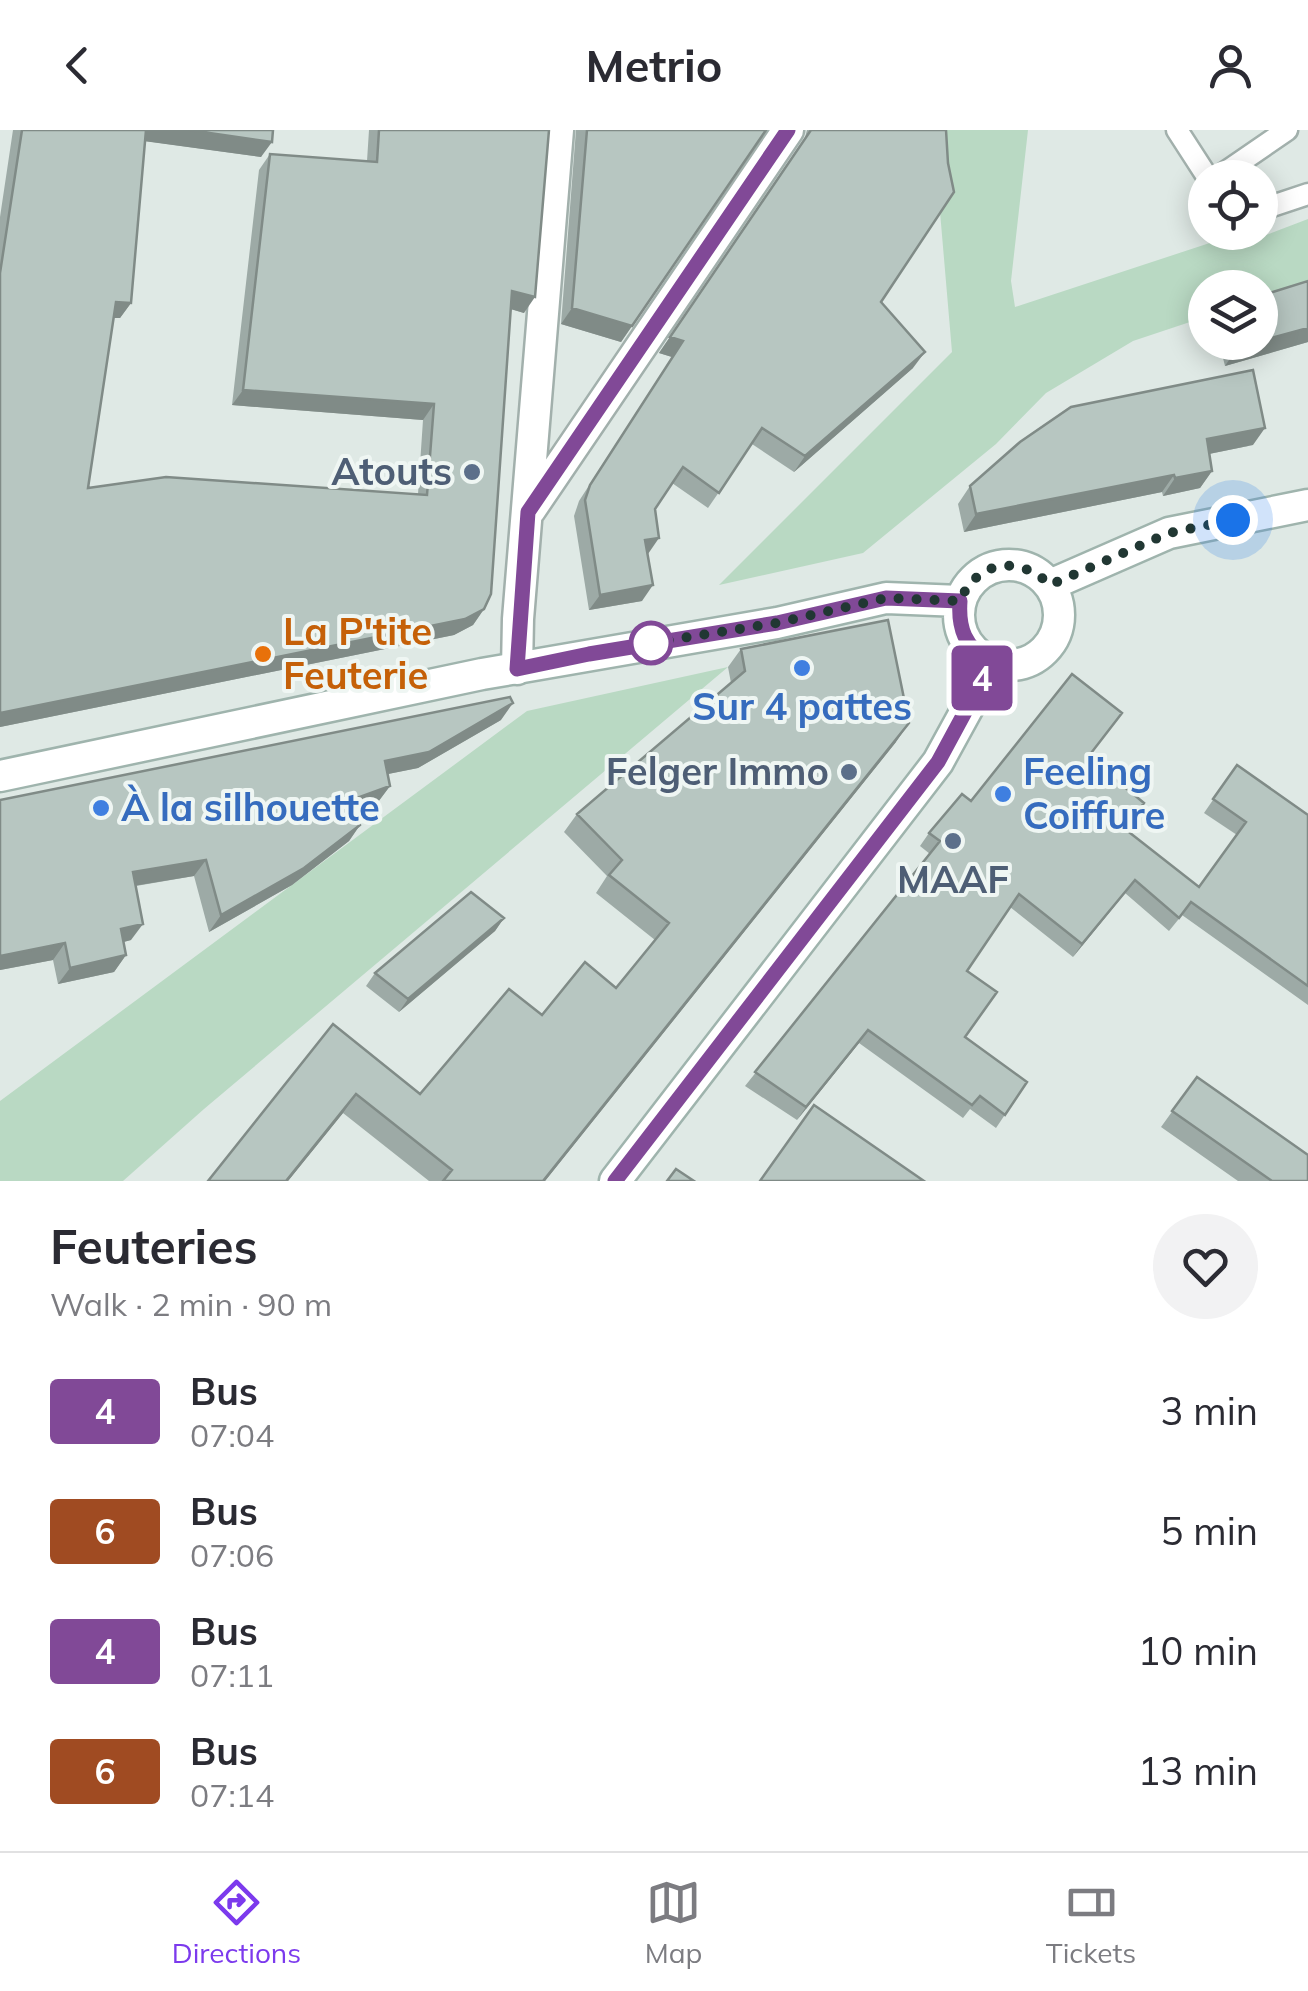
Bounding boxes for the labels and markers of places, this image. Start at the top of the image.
place label: Atouts [331,447,452,495]
marker: Atouts [461,461,483,483]
place label: La P'tite Feuterie [283,607,432,699]
unlabelled marker [630,622,672,664]
marker: La P'tite Feuterie [252,643,274,665]
marker: Sur 4 pattes [791,657,813,679]
place label: Sur 4 pattes [692,682,912,730]
place label: Felger Immo [606,747,829,795]
place label: Feeling Coiffure [1023,747,1165,839]
marker: Felger Immo [838,761,860,783]
place label: À la silhouette [121,783,380,831]
marker: Feeling Coiffure [992,783,1014,805]
marker: À la silhouette [90,797,112,819]
marker: MAAF [942,830,964,852]
place label: MAAF [897,855,1009,903]

